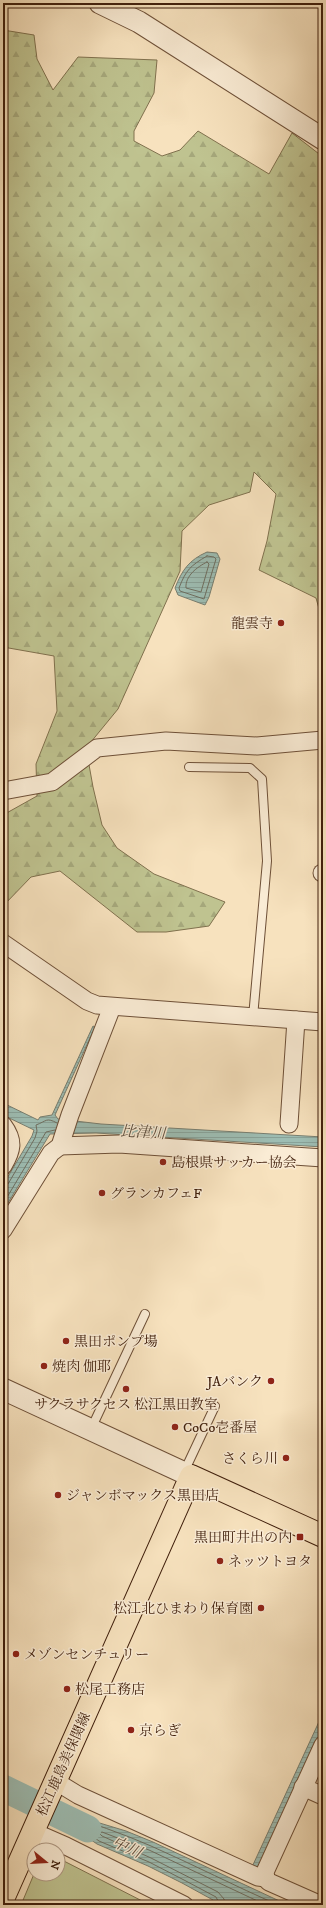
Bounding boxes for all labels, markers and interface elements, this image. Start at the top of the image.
place label: 龍雲寺 [231,615,273,633]
marker: 龍雲寺 [276,618,286,628]
water label: 比津川 [120,1122,168,1143]
place label: 島根県サッカー協会 [171,1154,297,1172]
marker: 島根県サッカー協会 [158,1157,168,1167]
place label: グランカフェF [110,1185,202,1203]
marker: グランカフェF [97,1188,107,1198]
place label: 黒田ポンプ場 [74,1333,158,1351]
marker: 黒田ポンプ場 [61,1336,71,1346]
place label: 焼肉 伽耶 [52,1358,111,1376]
marker: 焼肉 伽耶 [39,1361,49,1371]
place label: JAバンク [205,1373,263,1391]
marker: JAバンク [266,1376,276,1386]
marker: サクラサクセス 松江黒田教室 [121,1384,131,1394]
place label: サクラサクセス 松江黒田教室 [34,1396,218,1414]
place label: CoCo壱番屋 [183,1419,257,1437]
marker: CoCo壱番屋 [170,1422,180,1432]
place label: さくら川 [222,1450,278,1468]
marker: さくら川 [281,1453,291,1463]
place label: ジャンボマックス黒田店 [66,1487,219,1505]
marker: ジャンボマックス黒田店 [53,1490,63,1500]
place label: 黒田町井出の内 [194,1529,292,1547]
marker: 黒田町井出の内 [295,1532,305,1542]
place label: ネッツトヨタ [228,1553,312,1571]
marker: ネッツトヨタ [215,1556,225,1566]
place label: 松江北ひまわり保育園 [113,1600,253,1618]
marker: 松江北ひまわり保育園 [256,1603,266,1613]
place label: メゾンセンチュリー [24,1646,149,1664]
marker: メゾンセンチュリー [11,1649,21,1659]
place label: 松尾工務店 [75,1681,145,1699]
marker: 松尾工務店 [62,1684,72,1694]
street label: 松江鹿島美保関線 [33,1710,95,1819]
place label: 京らぎ [139,1722,181,1740]
marker: 京らぎ [126,1725,136,1735]
water label: 中川 [109,1833,146,1863]
north arrow [26,1842,66,1882]
text: N [47,1858,63,1871]

